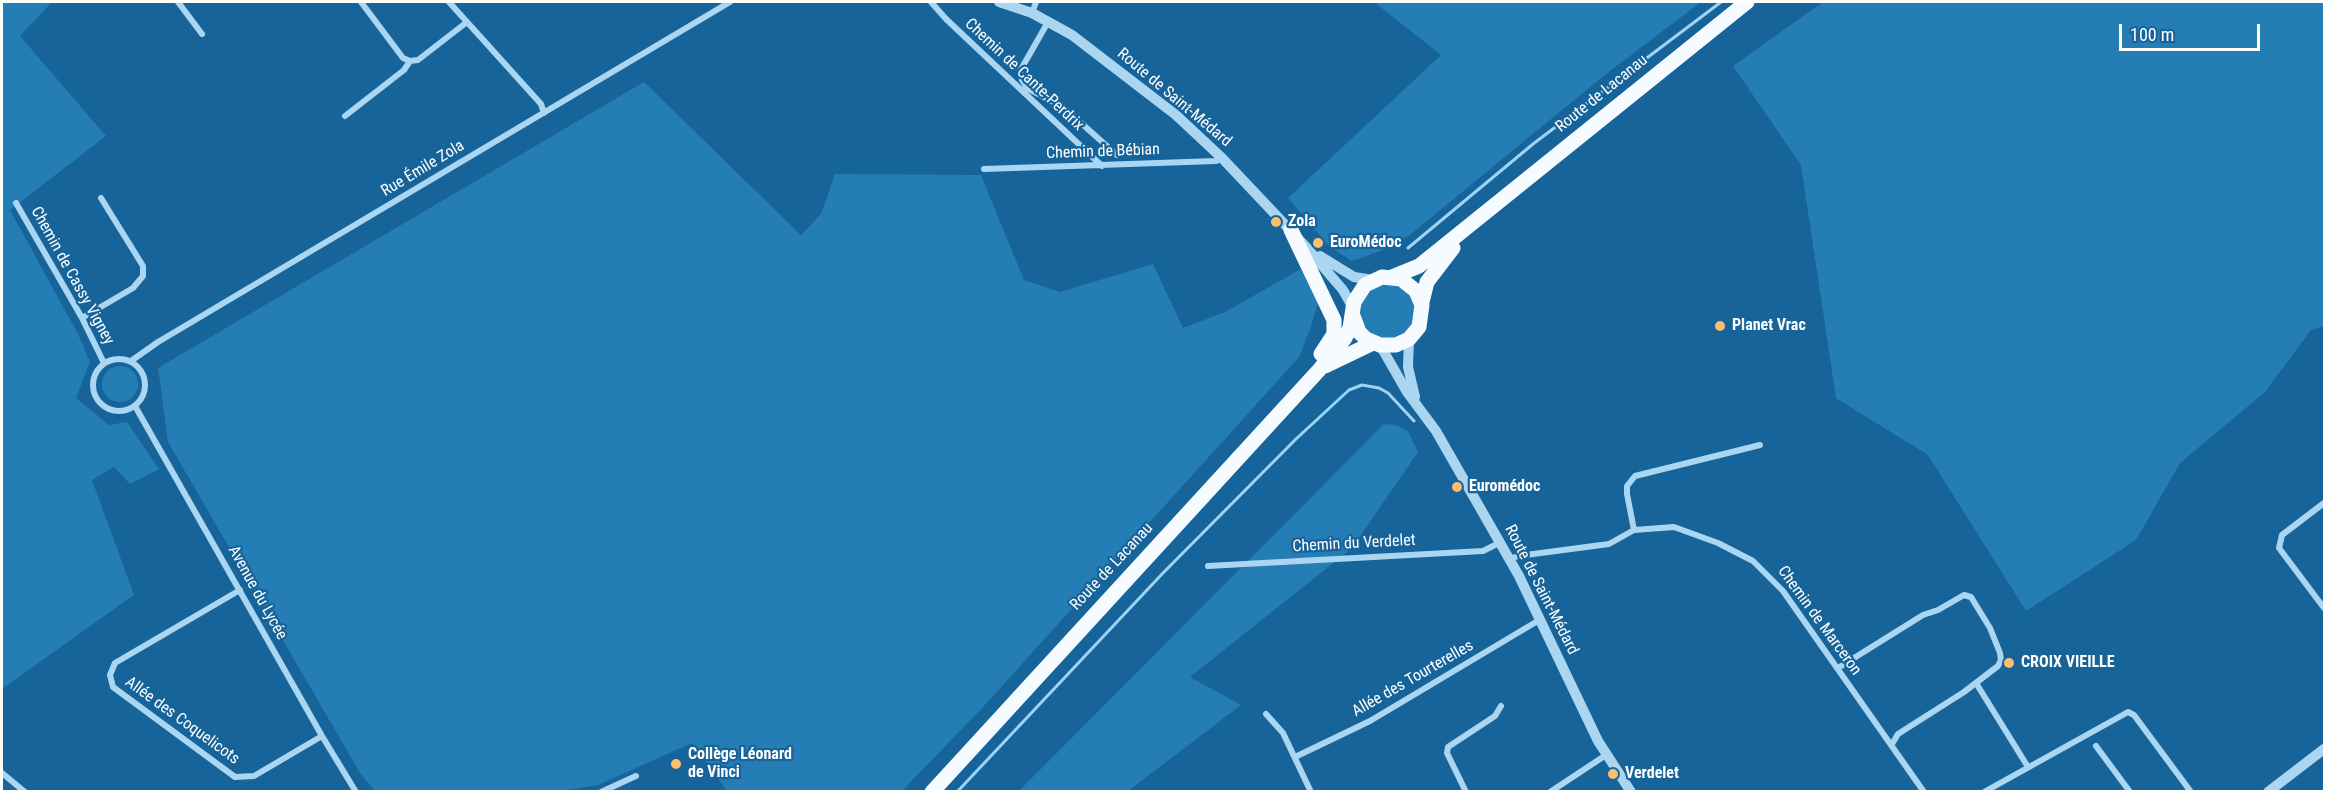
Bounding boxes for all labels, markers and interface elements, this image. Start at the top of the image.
scale bar [2122,12,2263,50]
street label: Chemin de Cante-Perdrix [961,15,1087,135]
text: 100 m [2130,24,2174,45]
street label: Route de Saint-Médard [1113,45,1235,151]
street label: Route de Lacanau [1552,51,1652,137]
street label: Rue Émile Zola [378,137,468,201]
street label: Chemin de Bébian [1046,140,1160,164]
street label: Chemin de Cassy Vigney [26,204,118,348]
place label: Zola [1288,212,1316,232]
marker: Zola [1269,215,1283,229]
place label: EuroMédoc [1330,233,1402,253]
marker: EuroMédoc [1311,236,1325,250]
place label: Planet Vrac [1732,316,1806,336]
marker: Planet Vrac [1713,319,1727,333]
place label: Euromédoc [1469,477,1540,497]
marker: Euromédoc [1450,480,1464,494]
street label: Route de Lacanau [1067,519,1157,615]
street label: Route de Saint-Médard [1500,522,1582,658]
street label: Chemin du Verdelet [1292,531,1416,557]
street label: Avenue du Lycée [223,543,291,643]
street label: Chemin de Marceron [1773,563,1865,679]
street label: Allée des Tourterelles [1349,636,1477,722]
place label: CROIX VIEILLE [2021,653,2115,673]
marker: CROIX VIEILLE [2002,656,2016,670]
street label: Allée des Coquelicots [121,673,243,769]
place label: Collège Léonard de Vinci [688,745,792,783]
marker: Collège Léonard de Vinci [669,757,683,771]
place label: Verdelet [1625,764,1679,784]
marker: Verdelet [1606,767,1620,781]

